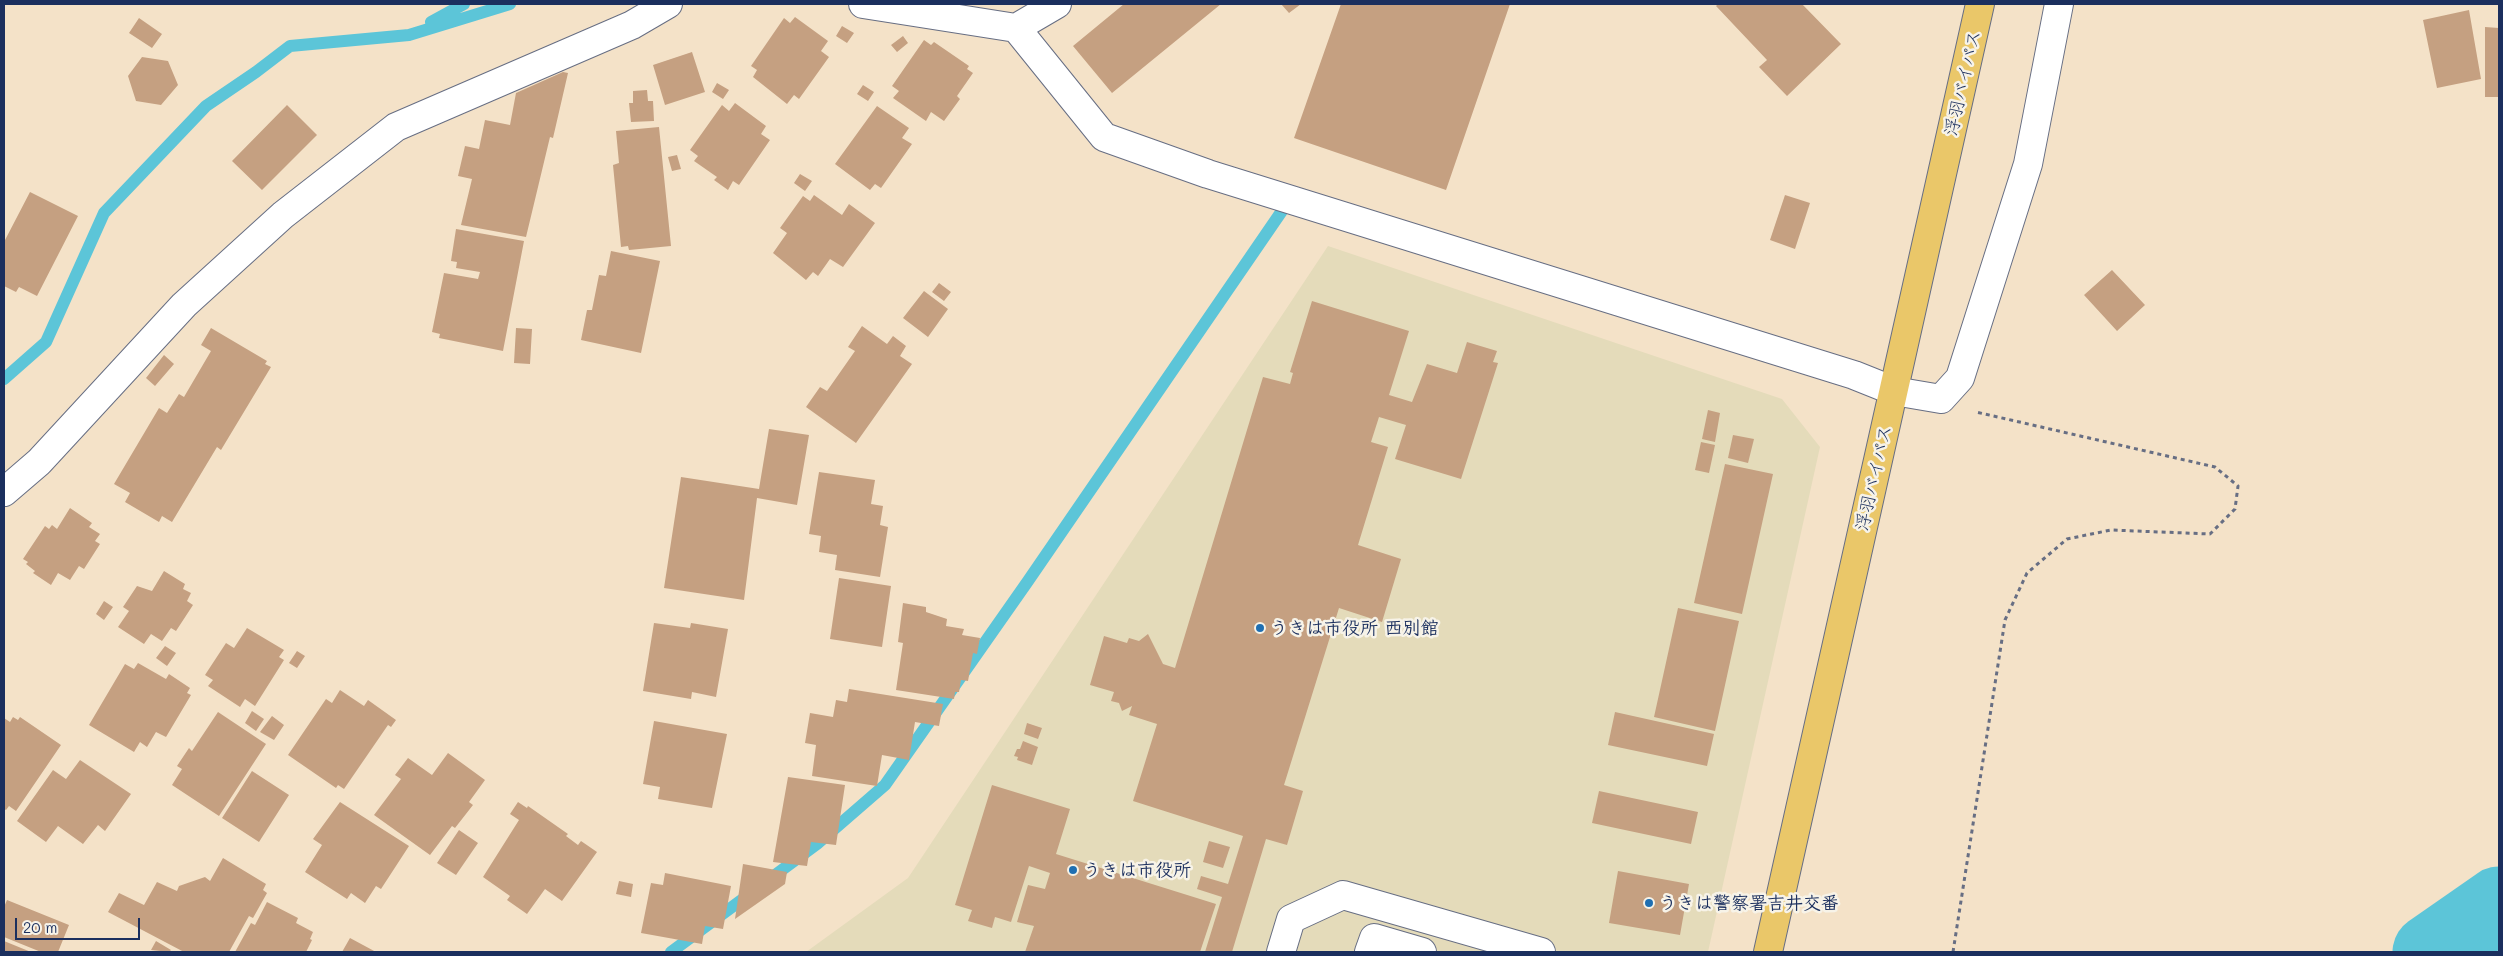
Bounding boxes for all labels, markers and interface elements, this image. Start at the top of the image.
street label: 浮羽バイパス [1940,28,1986,138]
street label: 浮羽バイパス [1851,423,1897,533]
place label: うきは市役所 西別館 [1270,617,1438,639]
marker: うきは市役所 西別館 [1254,622,1266,634]
place label: うきは市役所 [1083,859,1191,881]
marker: うきは市役所 [1067,864,1079,876]
place label: うきは警察署吉井交番 [1659,892,1839,914]
marker: うきは警察署吉井交番 [1643,897,1655,909]
scale bar [18,908,142,940]
text: 20 m [23,917,57,937]

